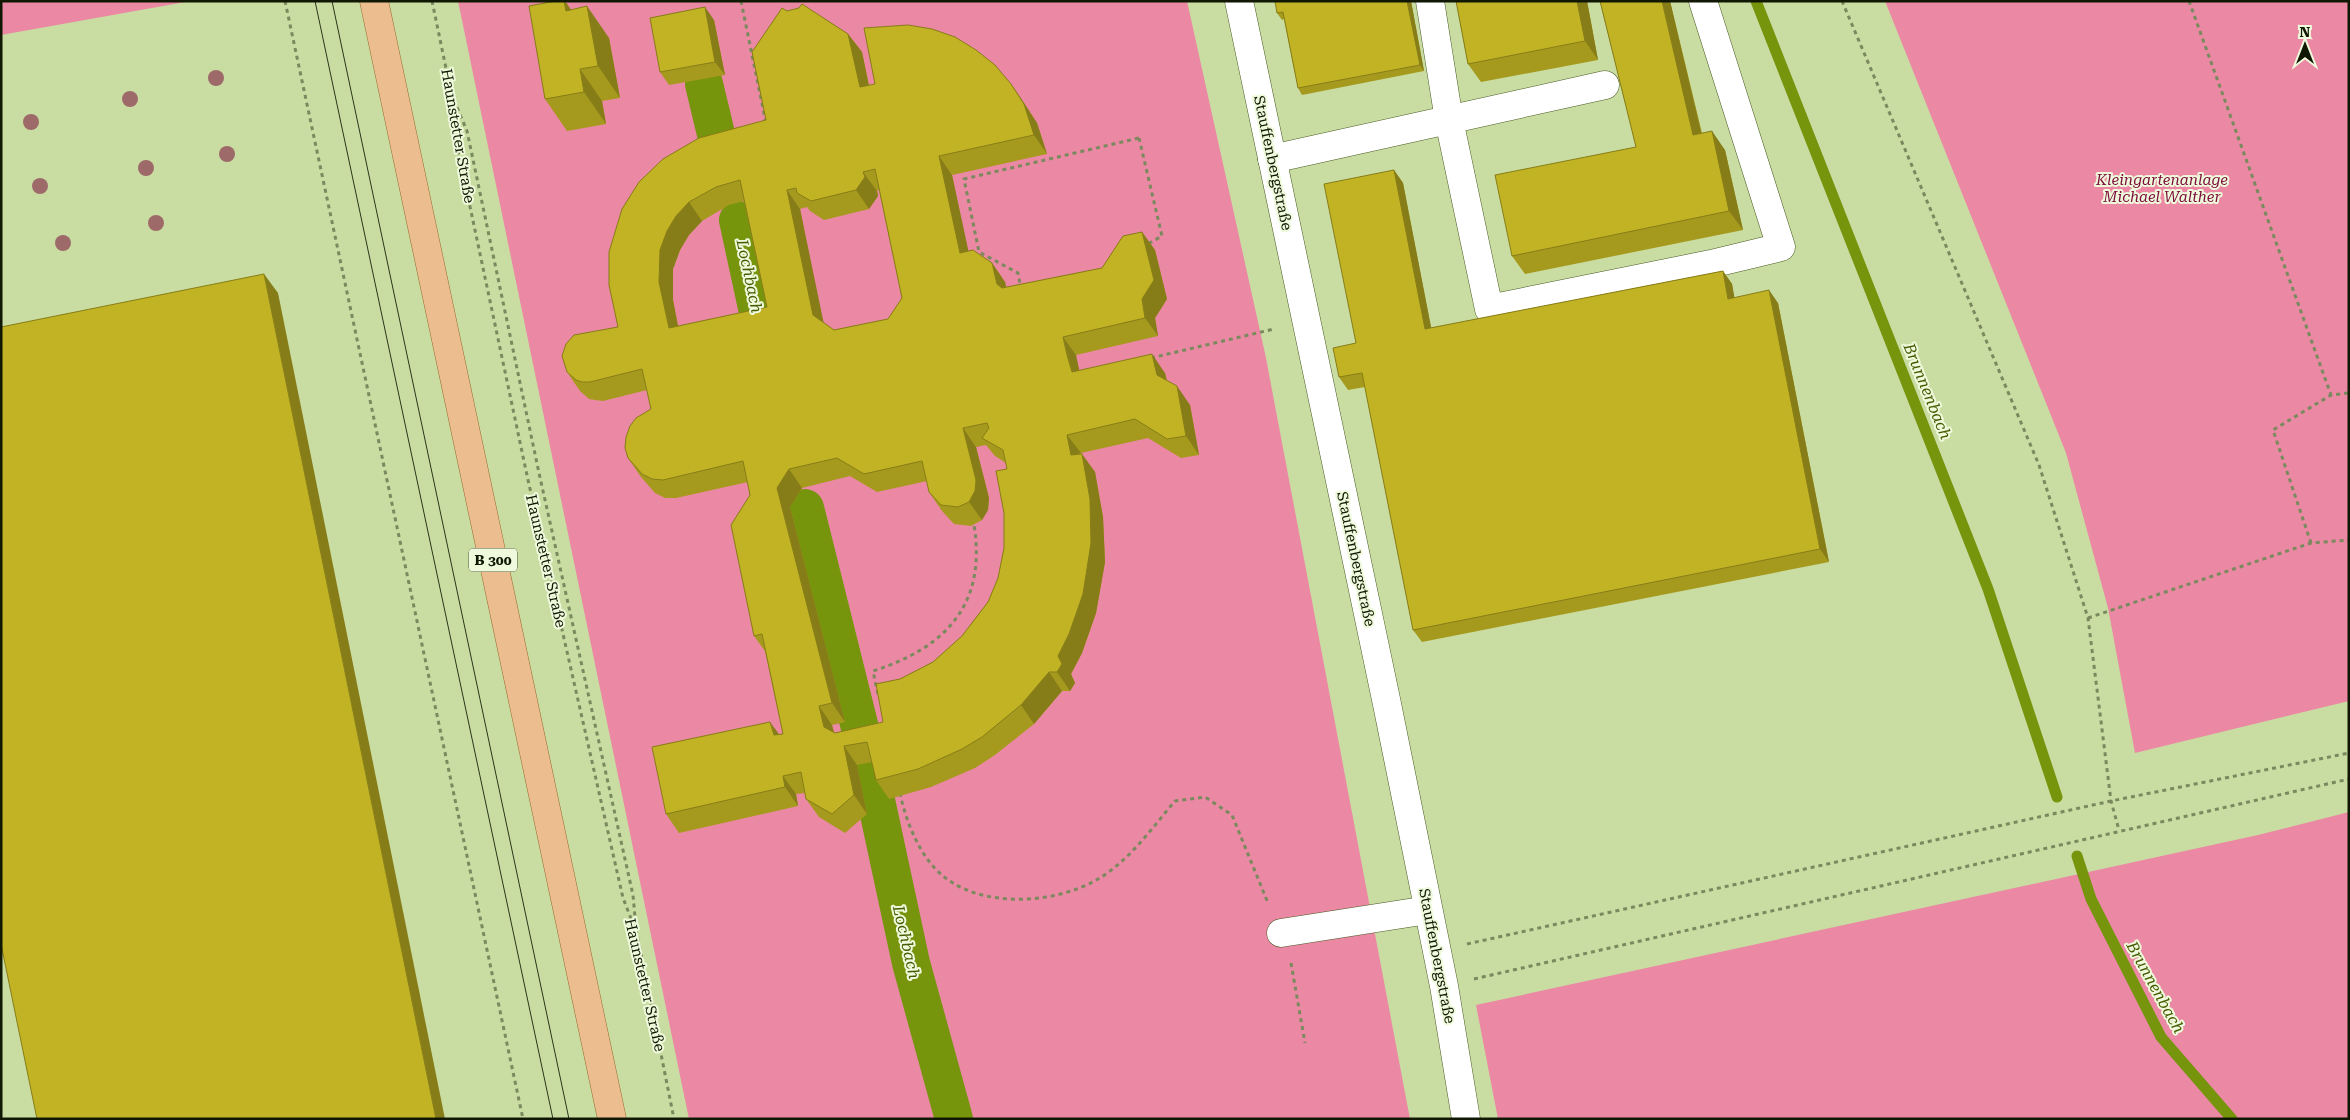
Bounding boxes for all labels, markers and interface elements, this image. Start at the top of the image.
north arrow [2280,20,2330,70]
text: N [2300,24,2311,40]
street label: Haunstetter Straße [437,67,479,205]
street label: Stauffenbergstraße [1250,94,1296,232]
park label: Kleingartenanlage Michael Walther [2095,171,2228,206]
water label: Lochbach [732,237,767,315]
water label: Brunnenbach [1899,339,1956,442]
street label: Stauffenbergstraße [1333,490,1379,628]
street label: Haunstetter Straße [522,493,570,629]
road number: B 300 [469,548,517,572]
street label: Stauffenbergstraße [1415,887,1459,1025]
water label: Lochbach [889,903,924,981]
street label: Haunstetter Straße [621,917,669,1053]
water label: Brunnenbach [2122,937,2189,1037]

